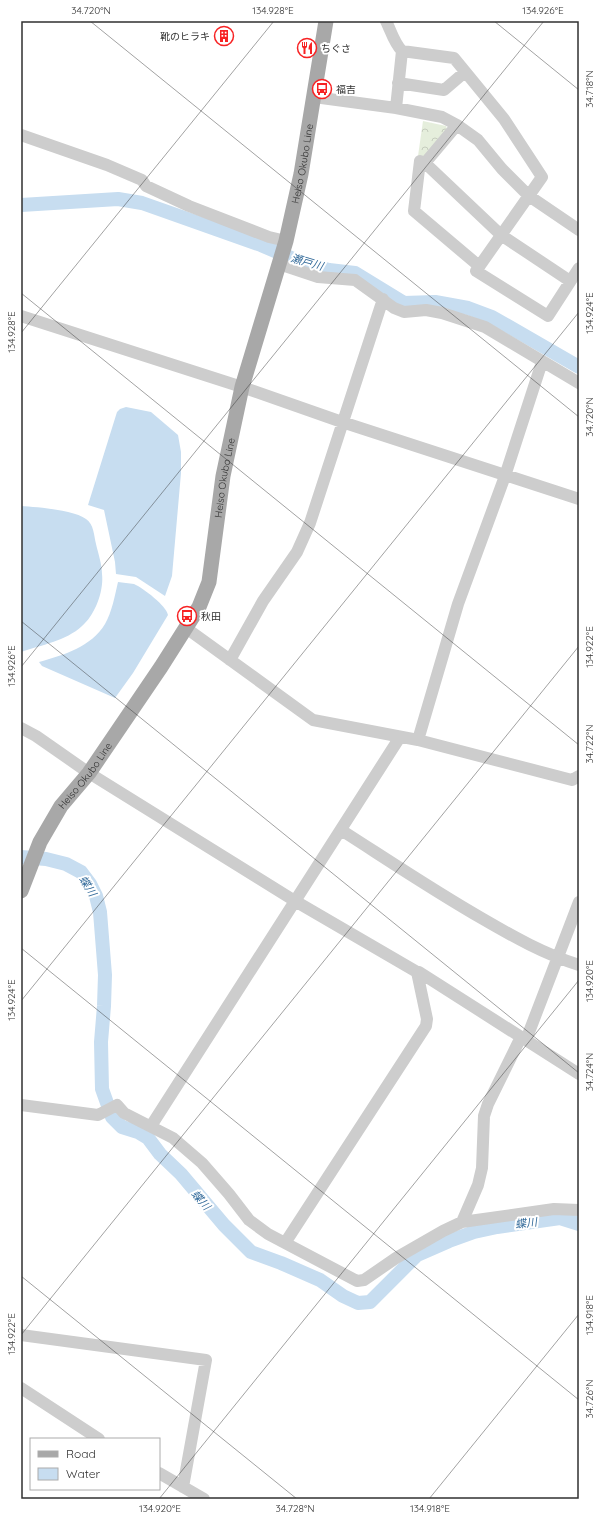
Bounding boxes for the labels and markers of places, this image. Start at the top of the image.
building icon: 靴のヒラキ [213,25,235,47]
place label: 靴のヒラキ [160,30,210,43]
restaurant icon: ちぐさ [296,37,318,59]
place label: ちぐさ [321,42,351,55]
bus stop icon: 福吉 [311,78,333,100]
place label: 福吉 [336,83,356,96]
bus stop icon: 秋田 [176,605,198,627]
place label: 秋田 [201,610,221,623]

